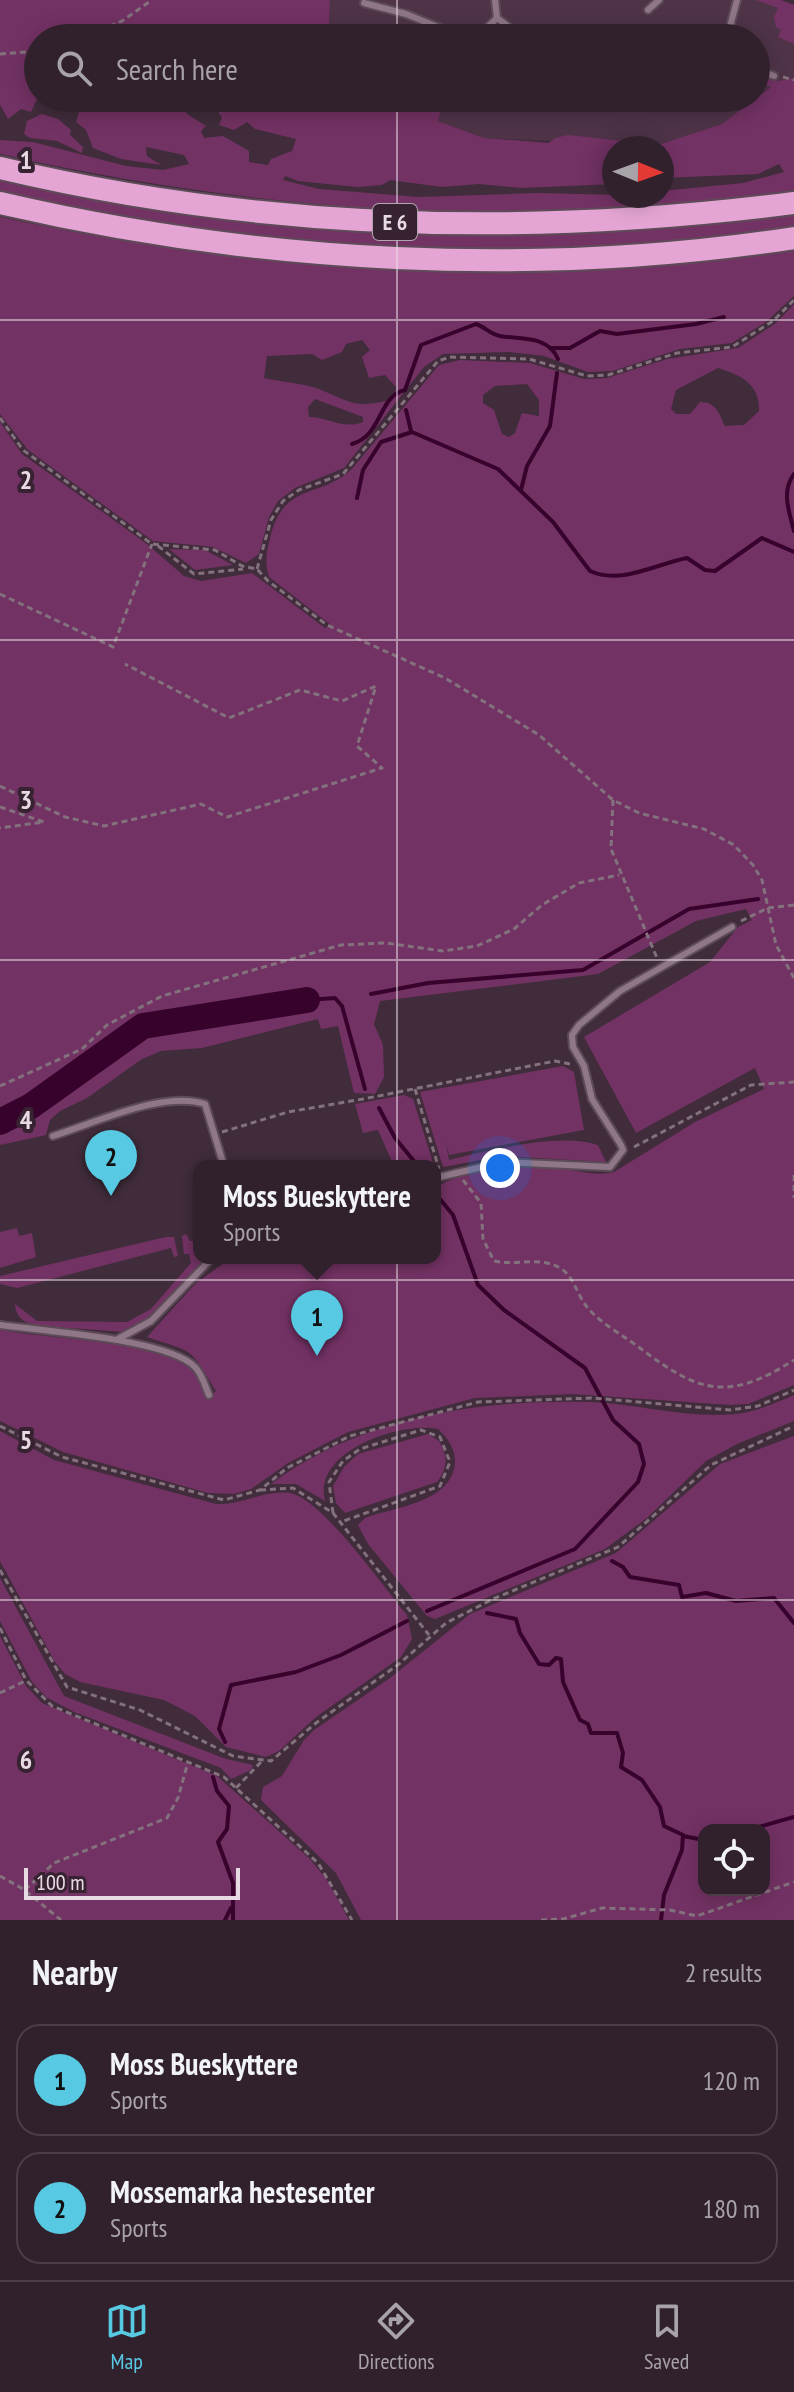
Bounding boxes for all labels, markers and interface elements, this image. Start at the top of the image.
search box [24,24,770,112]
icon: search [52,46,96,90]
text: Search here [116,49,238,88]
north arrow [602,136,674,208]
text: 1 [20,143,32,176]
road number: E 6 [373,204,417,240]
text: 2 [20,463,32,496]
text: 3 [20,783,32,816]
text: 4 [20,1103,33,1136]
pin: 2 [85,1130,137,1196]
your location [480,1148,520,1188]
popup [193,1160,441,1264]
text: Moss Bueskyttere [223,1176,411,1215]
text: Sports [223,1215,280,1248]
pin: 1 [291,1290,343,1356]
text: 5 [20,1423,32,1456]
text: 6 [20,1743,32,1776]
map controls [698,1824,770,1896]
button: locate [698,1824,770,1896]
scale bar [24,1864,240,1900]
text: 100 m [36,1868,85,1896]
text: Nearby [32,1950,117,1994]
text: 2 results [685,1956,762,1989]
text: Moss Bueskyttere [110,2044,298,2083]
text: 1 [54,2064,66,2097]
text: 120 m [702,2064,760,2097]
text: Sports [110,2083,167,2116]
text: Mossemarka hestesenter [110,2172,375,2211]
text: 2 [54,2192,66,2225]
text: 180 m [702,2192,760,2225]
text: Sports [110,2211,167,2244]
tab: Map [105,2299,149,2375]
tab: Directions [358,2299,435,2375]
tab: Saved [644,2299,689,2375]

